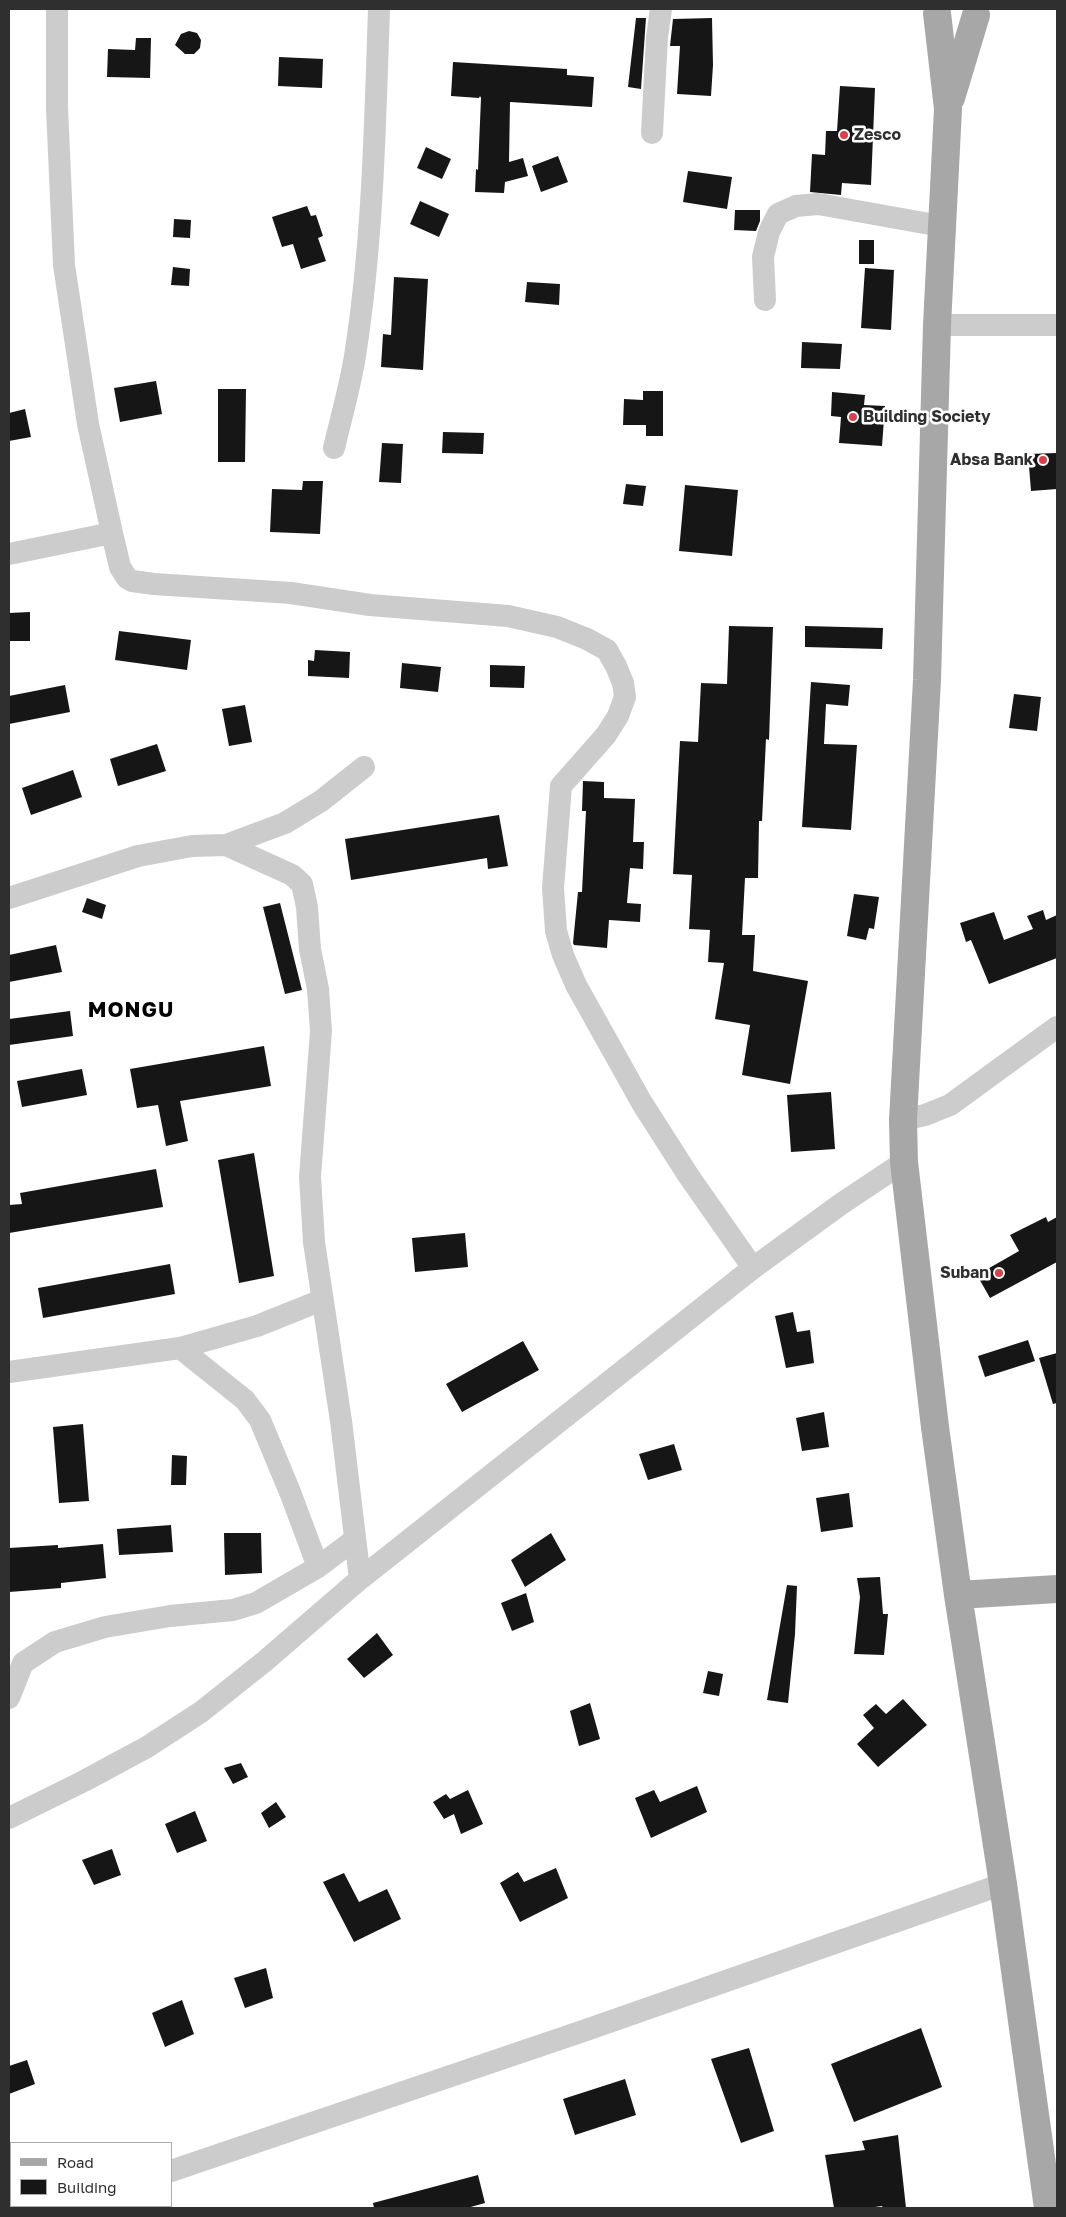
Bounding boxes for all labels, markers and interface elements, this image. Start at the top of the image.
place label: Zesco [854,125,901,145]
marker: Zesco [838,129,850,141]
place label: Building Society [863,407,991,427]
marker: Building Society [847,411,859,423]
place label: Absa Bank [950,450,1033,470]
marker: Absa Bank [1037,454,1049,466]
district label: MONGU [87,997,175,1023]
place label: Suban [940,1263,989,1283]
marker: Suban [993,1267,1005,1279]
legend [10,2142,172,2207]
text: Road [57,2153,94,2171]
text: Building [57,2178,117,2196]

